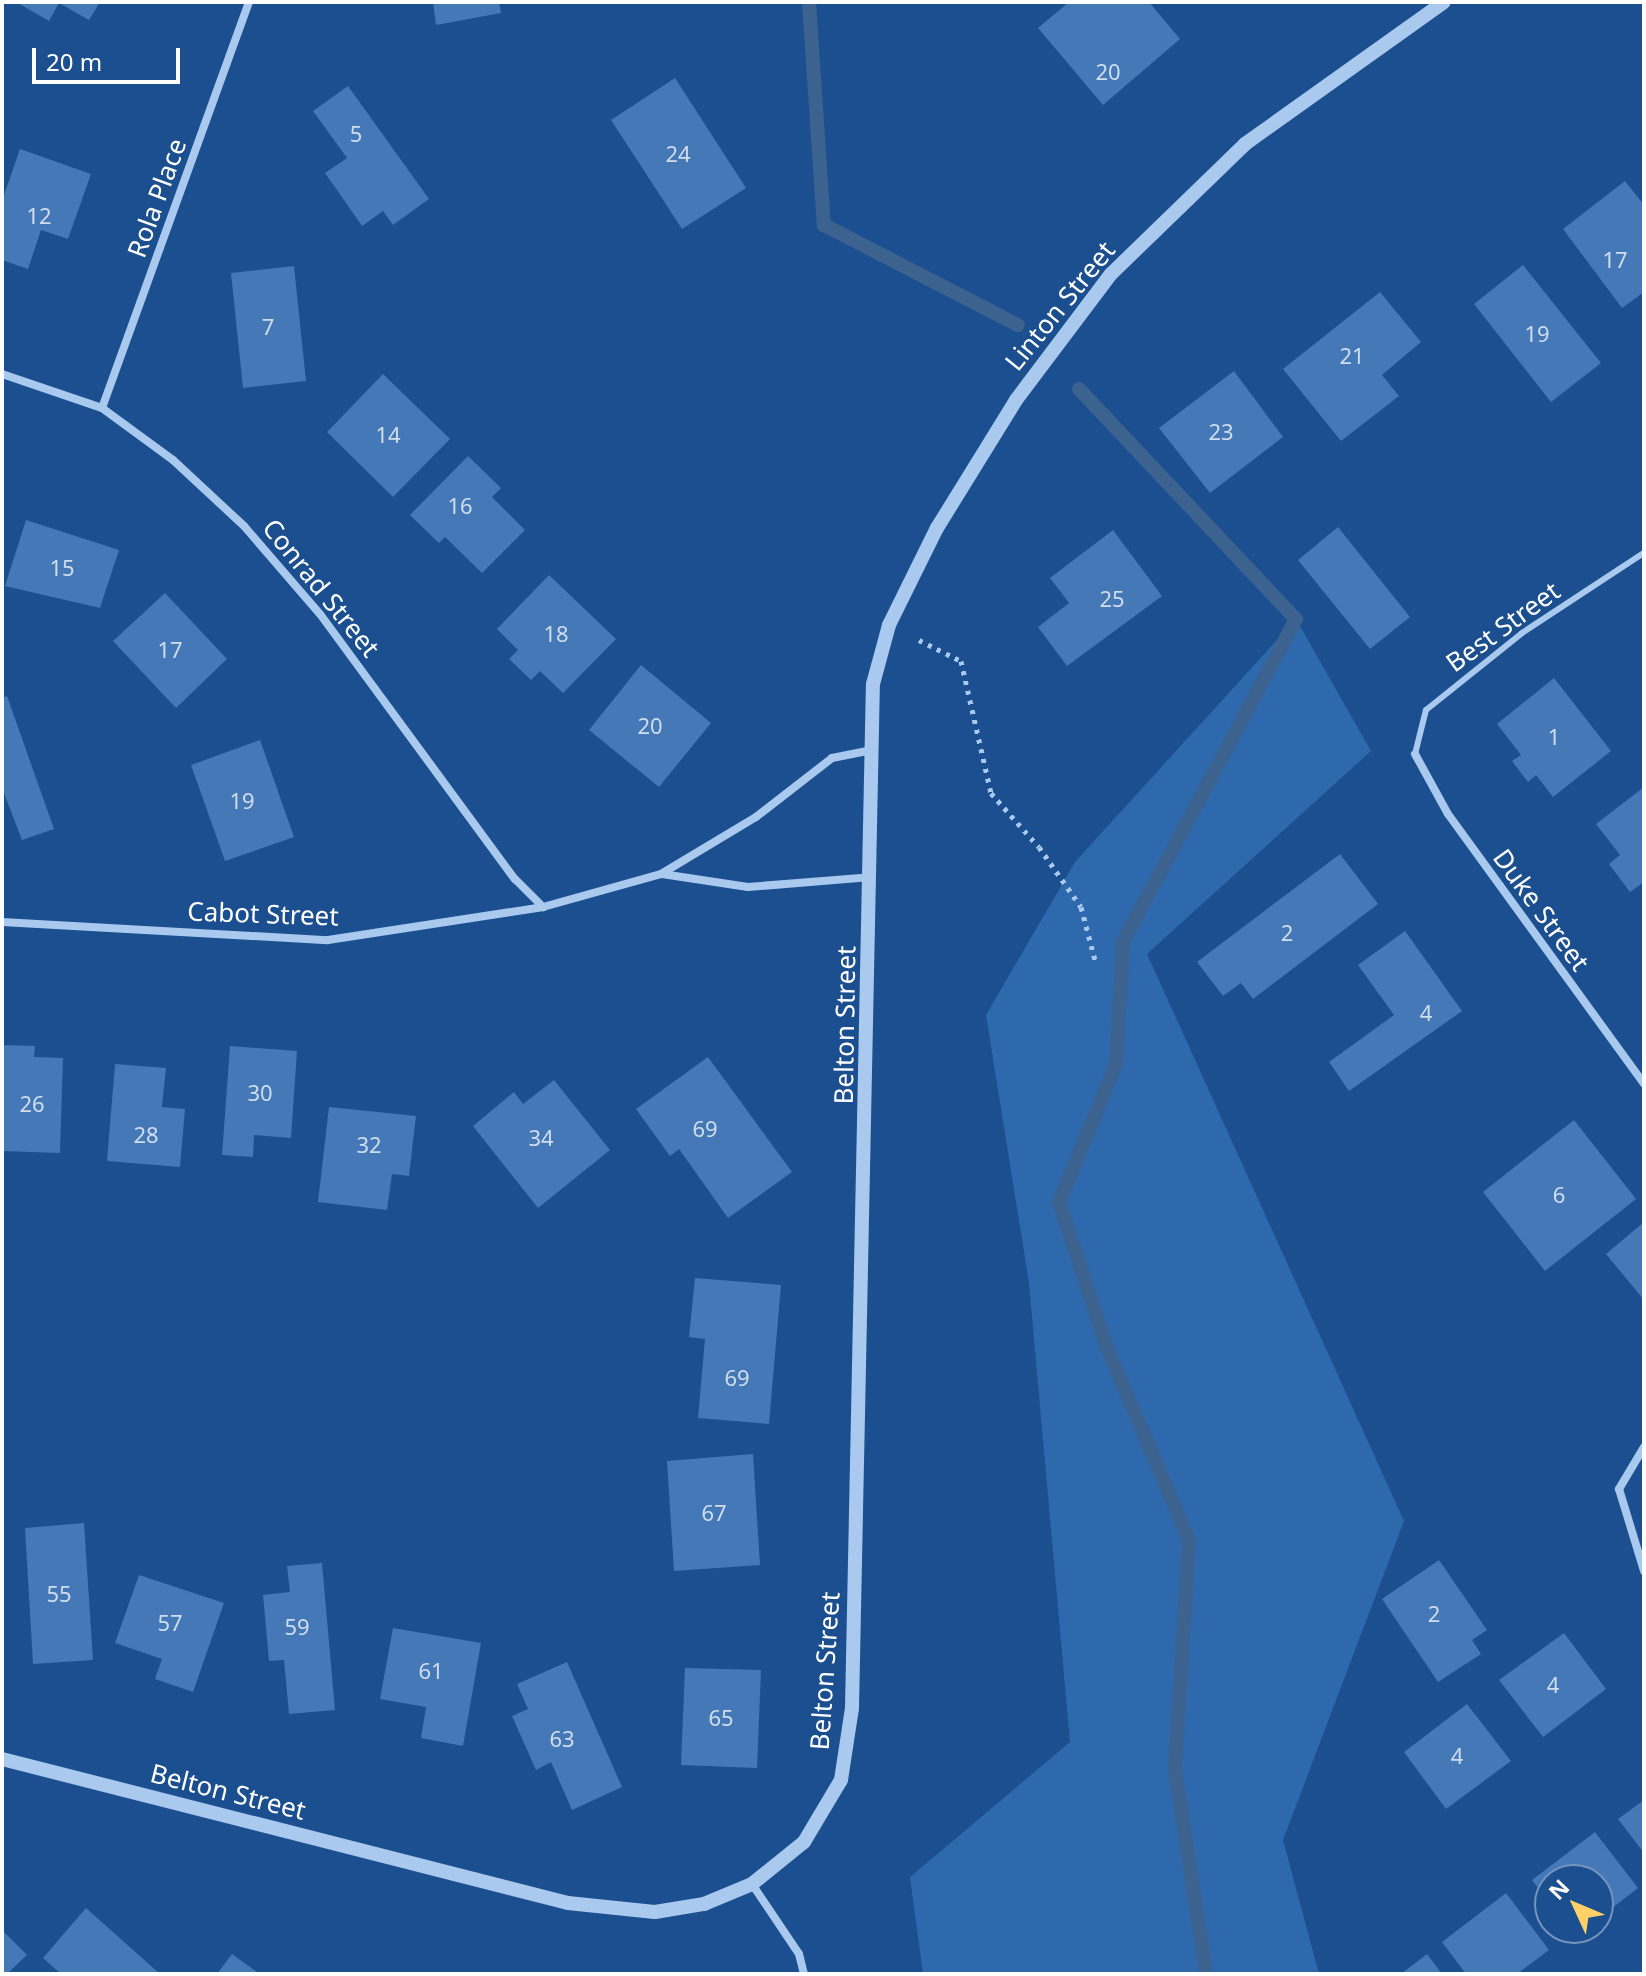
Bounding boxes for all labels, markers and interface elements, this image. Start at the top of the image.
scale bar [36,32,184,82]
text: 20 m [46,45,102,78]
house number: 20 [1095,59,1121,85]
house number: 5 [350,121,362,147]
street label: Rola Place [121,134,193,262]
house number: 24 [665,141,691,167]
house number: 12 [26,203,52,229]
street label: Linton Street [998,235,1122,377]
house number: 17 [1602,247,1628,273]
house number: 7 [262,314,274,340]
house number: 19 [1524,321,1550,347]
house number: 21 [1339,343,1365,369]
house number: 23 [1208,419,1234,445]
house number: 14 [375,422,401,448]
house number: 16 [447,493,473,519]
street label: Conrad Street [256,513,386,663]
house number: 15 [49,555,75,581]
street label: Best Street [1440,575,1566,679]
house number: 25 [1099,586,1125,612]
house number: 18 [543,621,569,647]
house number: 17 [157,637,183,663]
house number: 20 [637,713,663,739]
house number: 1 [1548,724,1560,750]
house number: 19 [229,788,255,814]
street label: Duke Street [1486,843,1596,977]
street label: Cabot Street [187,896,339,932]
house number: 2 [1281,920,1293,946]
street label: Belton Street [828,945,862,1105]
house number: 4 [1420,1000,1432,1026]
house number: 30 [247,1080,273,1106]
house number: 26 [19,1091,45,1117]
house number: 69 [692,1116,718,1142]
house number: 28 [133,1122,159,1148]
house number: 34 [528,1125,554,1151]
house number: 32 [356,1132,382,1158]
house number: 6 [1553,1182,1565,1208]
house number: 69 [724,1365,750,1391]
house number: 67 [701,1500,727,1526]
house number: 55 [46,1581,72,1607]
street label: Belton Street [804,1591,846,1751]
house number: 2 [1428,1601,1440,1627]
house number: 57 [157,1610,183,1636]
house number: 59 [284,1614,310,1640]
house number: 61 [418,1658,444,1684]
house number: 4 [1547,1672,1559,1698]
house number: 65 [708,1705,734,1731]
house number: 63 [549,1726,575,1752]
house number: 4 [1451,1743,1463,1769]
street label: Belton Street [147,1758,309,1826]
north arrow [1534,1864,1614,1944]
text: N [1541,1872,1575,1906]

